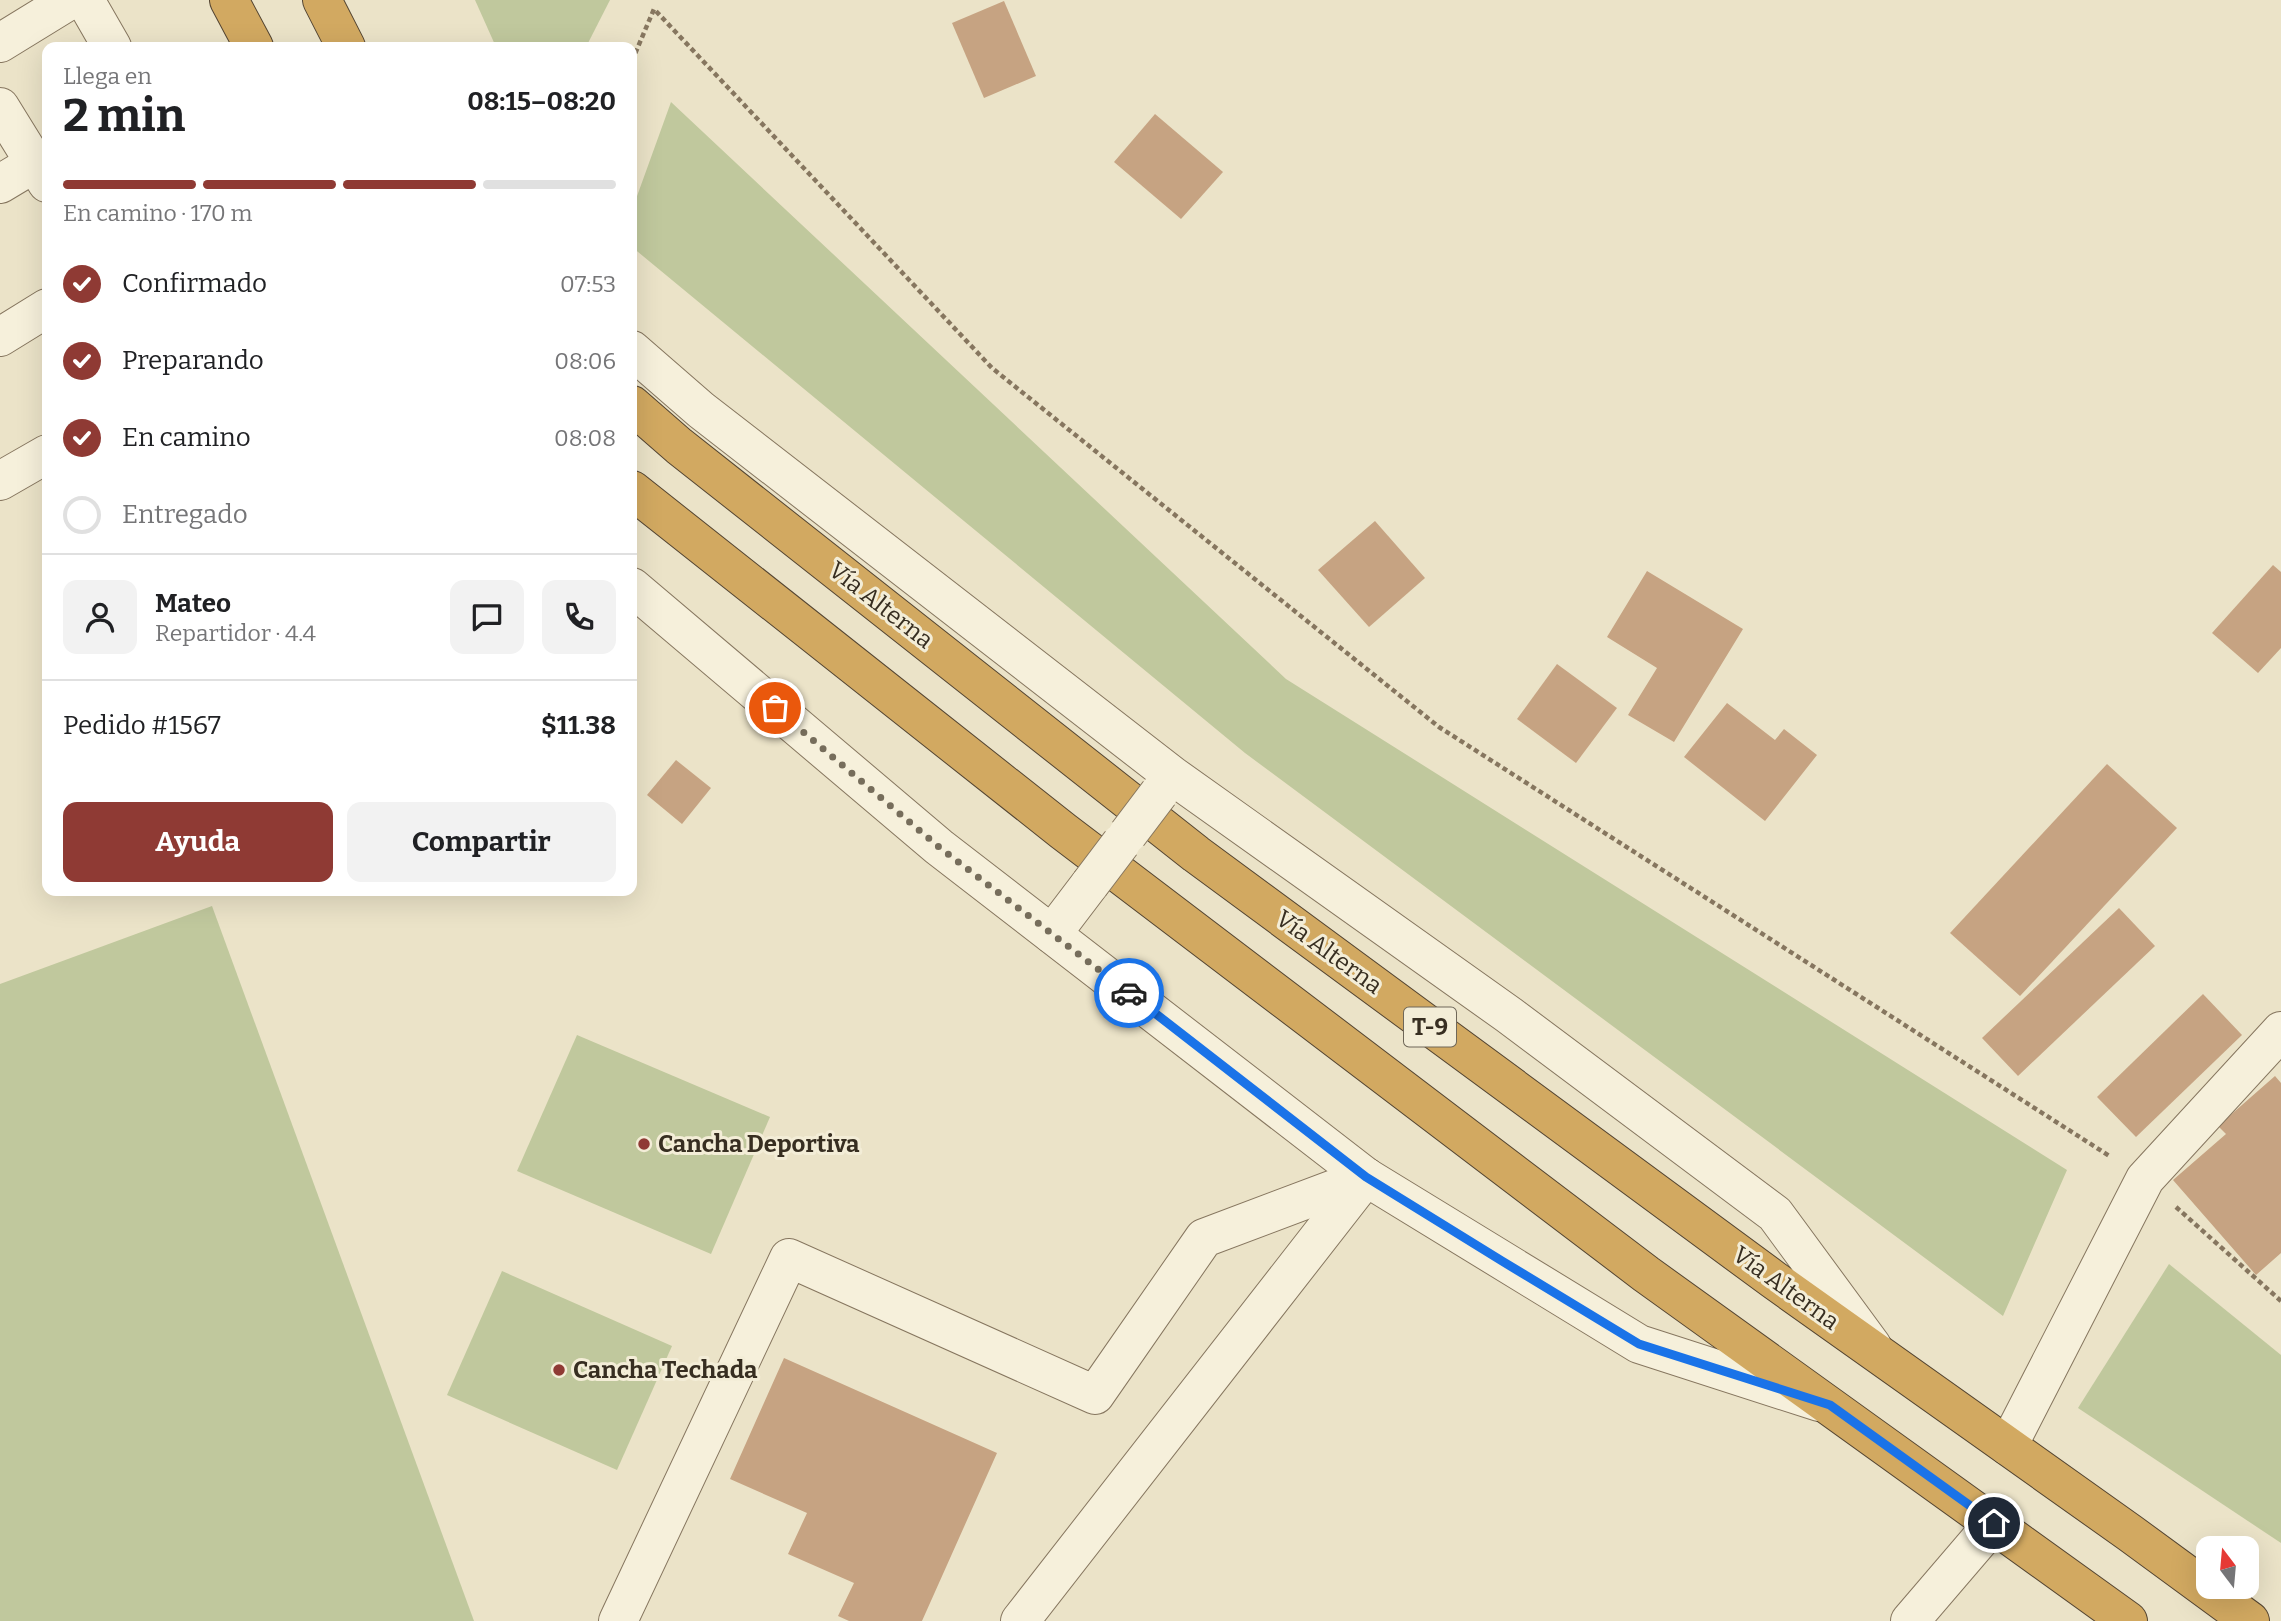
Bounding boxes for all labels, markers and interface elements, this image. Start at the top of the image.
text: Llega en [63,62,152,90]
text: 08:15–08:20 [467,86,616,117]
text: 2 min [63,88,185,143]
text: En camino · 170 m [63,199,252,227]
icon: check [63,265,101,303]
text: Confirmado [122,268,267,299]
text: 07:53 [560,270,616,298]
icon: check [63,342,101,380]
text: Preparando [122,345,264,376]
text: 08:06 [554,347,616,375]
icon: check [63,419,101,457]
text: En camino [122,422,251,453]
text: 08:08 [554,424,616,452]
text: Entregado [122,499,248,530]
street label: Vía Alterna [823,556,939,654]
button: person [63,580,137,654]
button: chat [450,580,524,654]
button: phone [542,580,616,654]
text: Mateo [155,588,231,619]
text: Repartidor · 4.4 [155,619,316,647]
pin [745,678,805,738]
icon: bag [756,689,794,727]
text: Pedido #1567 [63,710,221,741]
text: $11.38 [541,710,616,741]
button: Ayuda [63,802,333,882]
button: Compartir [347,802,616,882]
street label: Vía Alterna [1270,904,1388,1000]
courier [1094,958,1164,1028]
icon: car [1110,974,1148,1012]
road number: T-9 [1404,1008,1456,1046]
place label: Cancha Deportiva [658,1130,860,1158]
marker: Cancha Deportiva [636,1136,652,1152]
street label: Vía Alterna [1727,1240,1845,1336]
place label: Cancha Techada [573,1356,758,1384]
marker: Cancha Techada [551,1362,567,1378]
pin [1964,1493,2024,1553]
icon: home [1975,1504,2013,1542]
north arrow [2196,1536,2259,1600]
map controls [2196,1536,2259,1599]

